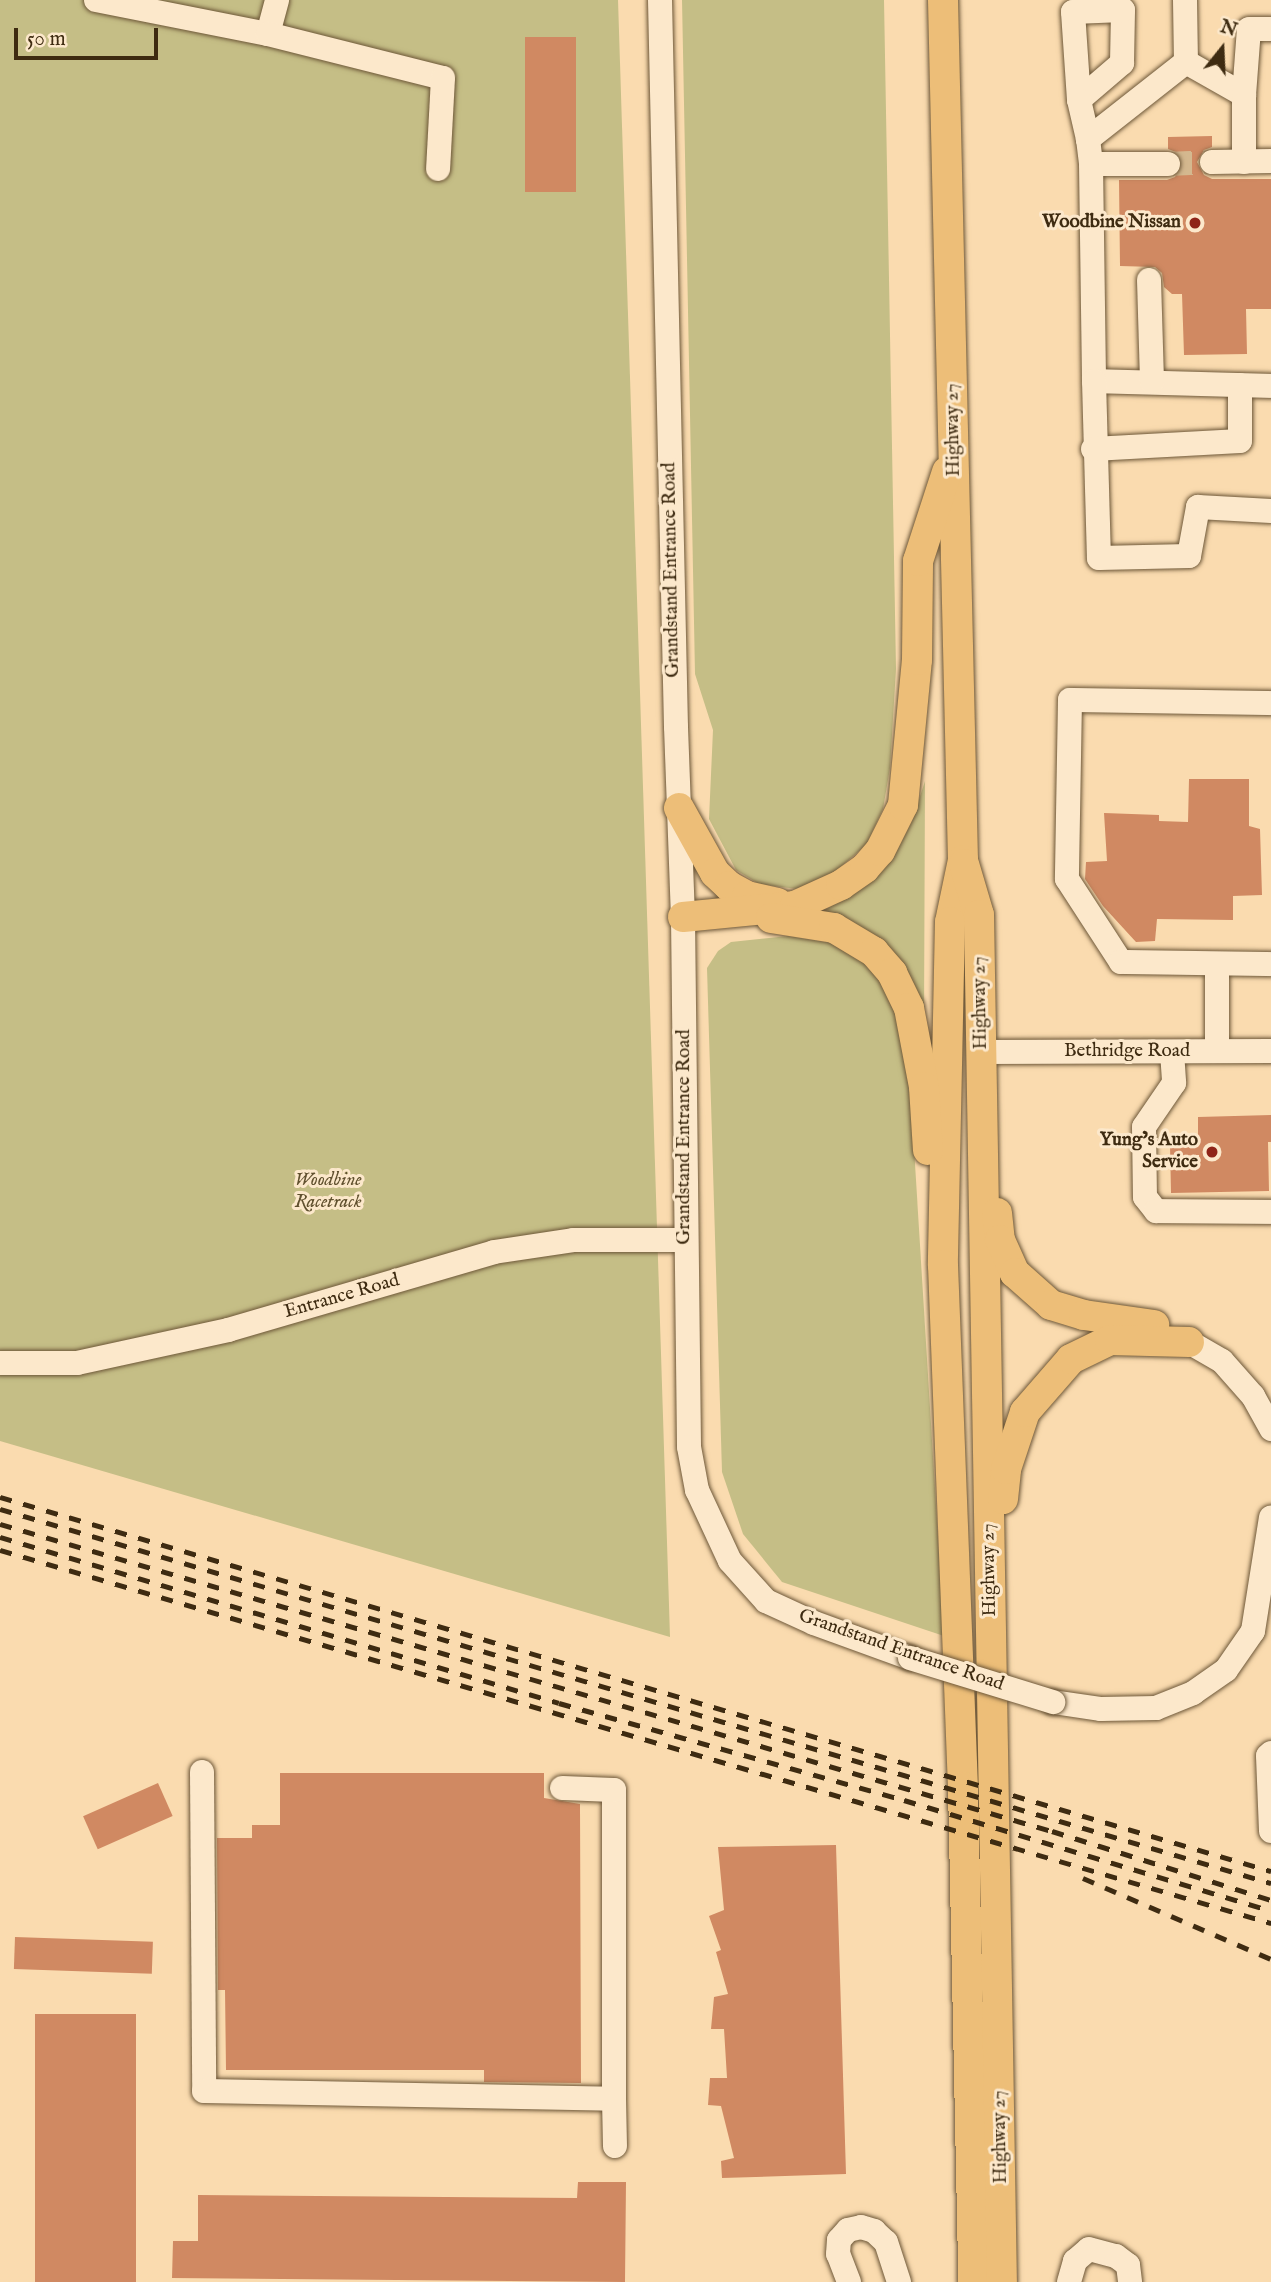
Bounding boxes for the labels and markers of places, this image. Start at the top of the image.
place label: Woodbine Nissan [1042,212,1181,234]
marker: Woodbine Nissan [1187,215,1203,231]
place label: Yung’s Auto Service [1100,1130,1198,1174]
marker: Yung’s Auto Service [1204,1144,1220,1160]

